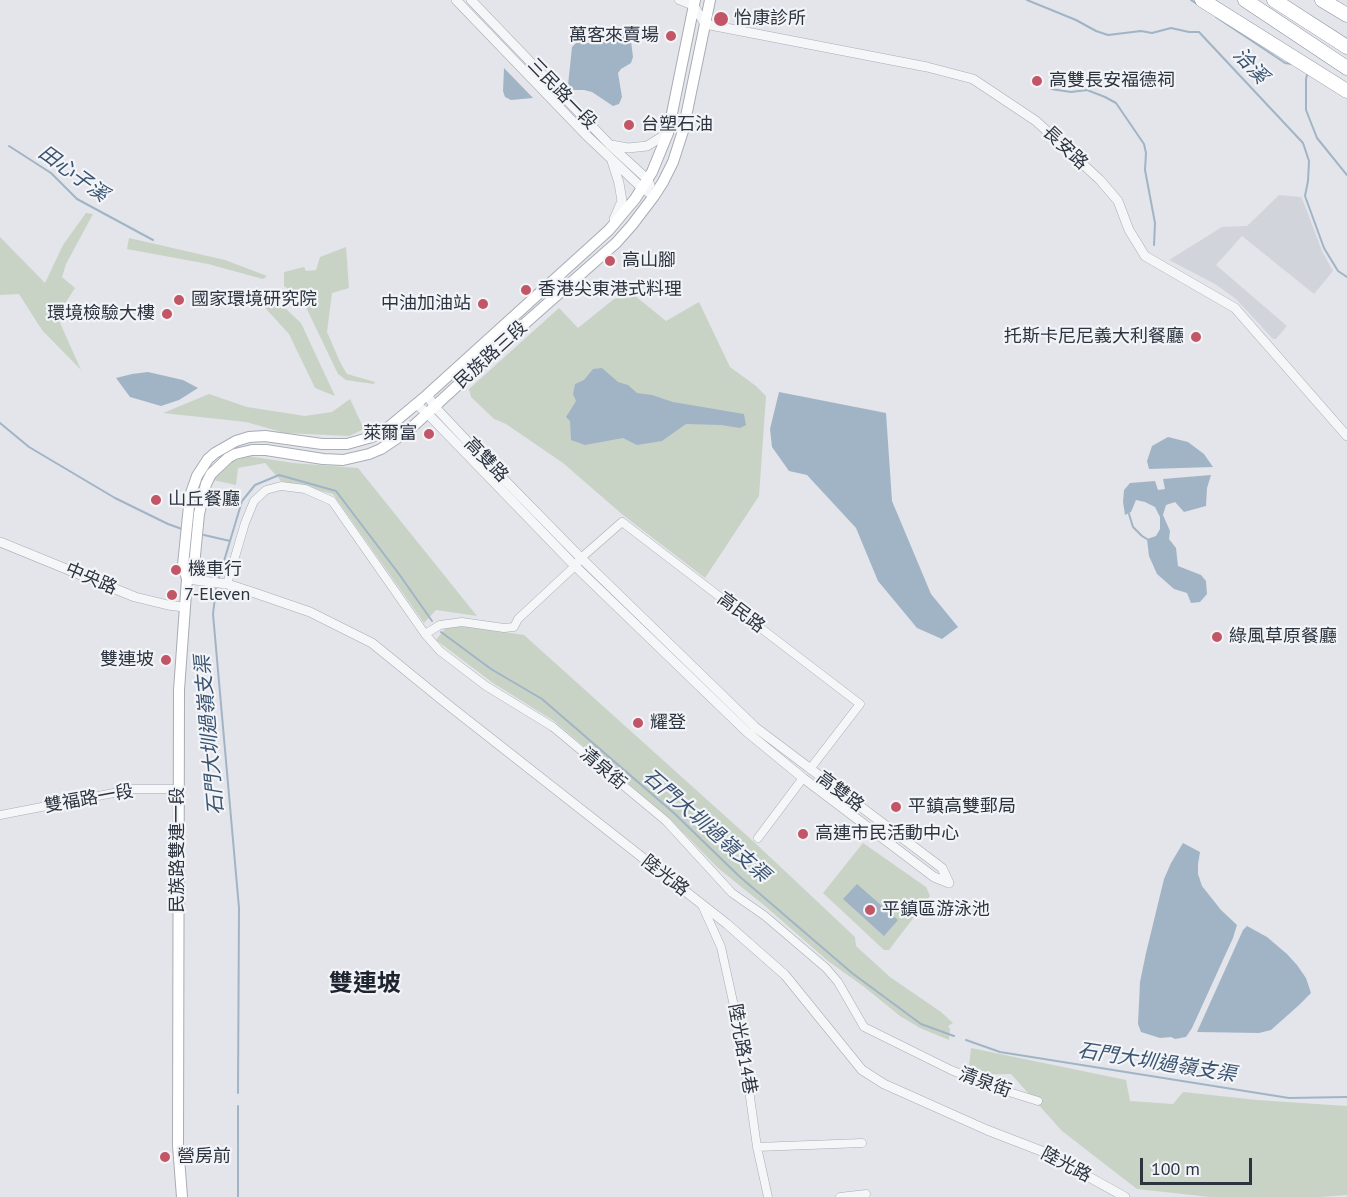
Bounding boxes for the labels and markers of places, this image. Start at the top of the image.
place label: 怡康診所 [734,8,806,30]
marker: 怡康診所 [712,10,730,28]
place label: 萬客來賣場 [569,25,659,47]
marker: 萬客來賣場 [664,29,678,43]
place label: 高雙長安福德祠 [1049,70,1175,92]
marker: 高雙長安福德祠 [1030,74,1044,88]
place label: 台塑石油 [641,114,713,136]
marker: 台塑石油 [622,118,636,132]
place label: 高山腳 [622,250,676,272]
marker: 高山腳 [603,254,617,268]
place label: 香港尖東港式料理 [538,279,682,301]
marker: 香港尖東港式料理 [519,283,533,297]
place label: 國家環境研究院 [191,289,317,311]
marker: 國家環境研究院 [172,293,186,307]
place label: 中油加油站 [381,293,471,315]
marker: 中油加油站 [476,297,490,311]
place label: 環境檢驗大樓 [47,303,155,325]
marker: 環境檢驗大樓 [160,307,174,321]
place label: 托斯卡尼尼義大利餐廳 [1004,326,1184,348]
marker: 托斯卡尼尼義大利餐廳 [1189,330,1203,344]
place label: 萊爾富 [363,423,417,445]
marker: 萊爾富 [422,427,436,441]
place label: 山丘餐廳 [168,489,240,511]
marker: 山丘餐廳 [149,493,163,507]
place label: 機車行 [188,559,242,581]
marker: 機車行 [169,563,183,577]
place label: 7-Eleven [184,584,250,606]
marker: 7-Eleven [165,588,179,602]
place label: 綠風草原餐廳 [1229,626,1337,648]
marker: 綠風草原餐廳 [1210,630,1224,644]
place label: 雙連坡 [100,649,154,671]
marker: 雙連坡 [159,653,173,667]
place label: 耀登 [650,712,686,734]
marker: 耀登 [631,716,645,730]
place label: 平鎮高雙郵局 [908,796,1016,818]
marker: 平鎮高雙郵局 [889,800,903,814]
place label: 高連市民活動中心 [815,823,959,845]
marker: 高連市民活動中心 [796,827,810,841]
place label: 平鎮區游泳池 [882,899,990,921]
marker: 平鎮區游泳池 [863,903,877,917]
place label: 營房前 [177,1146,231,1168]
marker: 營房前 [158,1150,172,1164]

